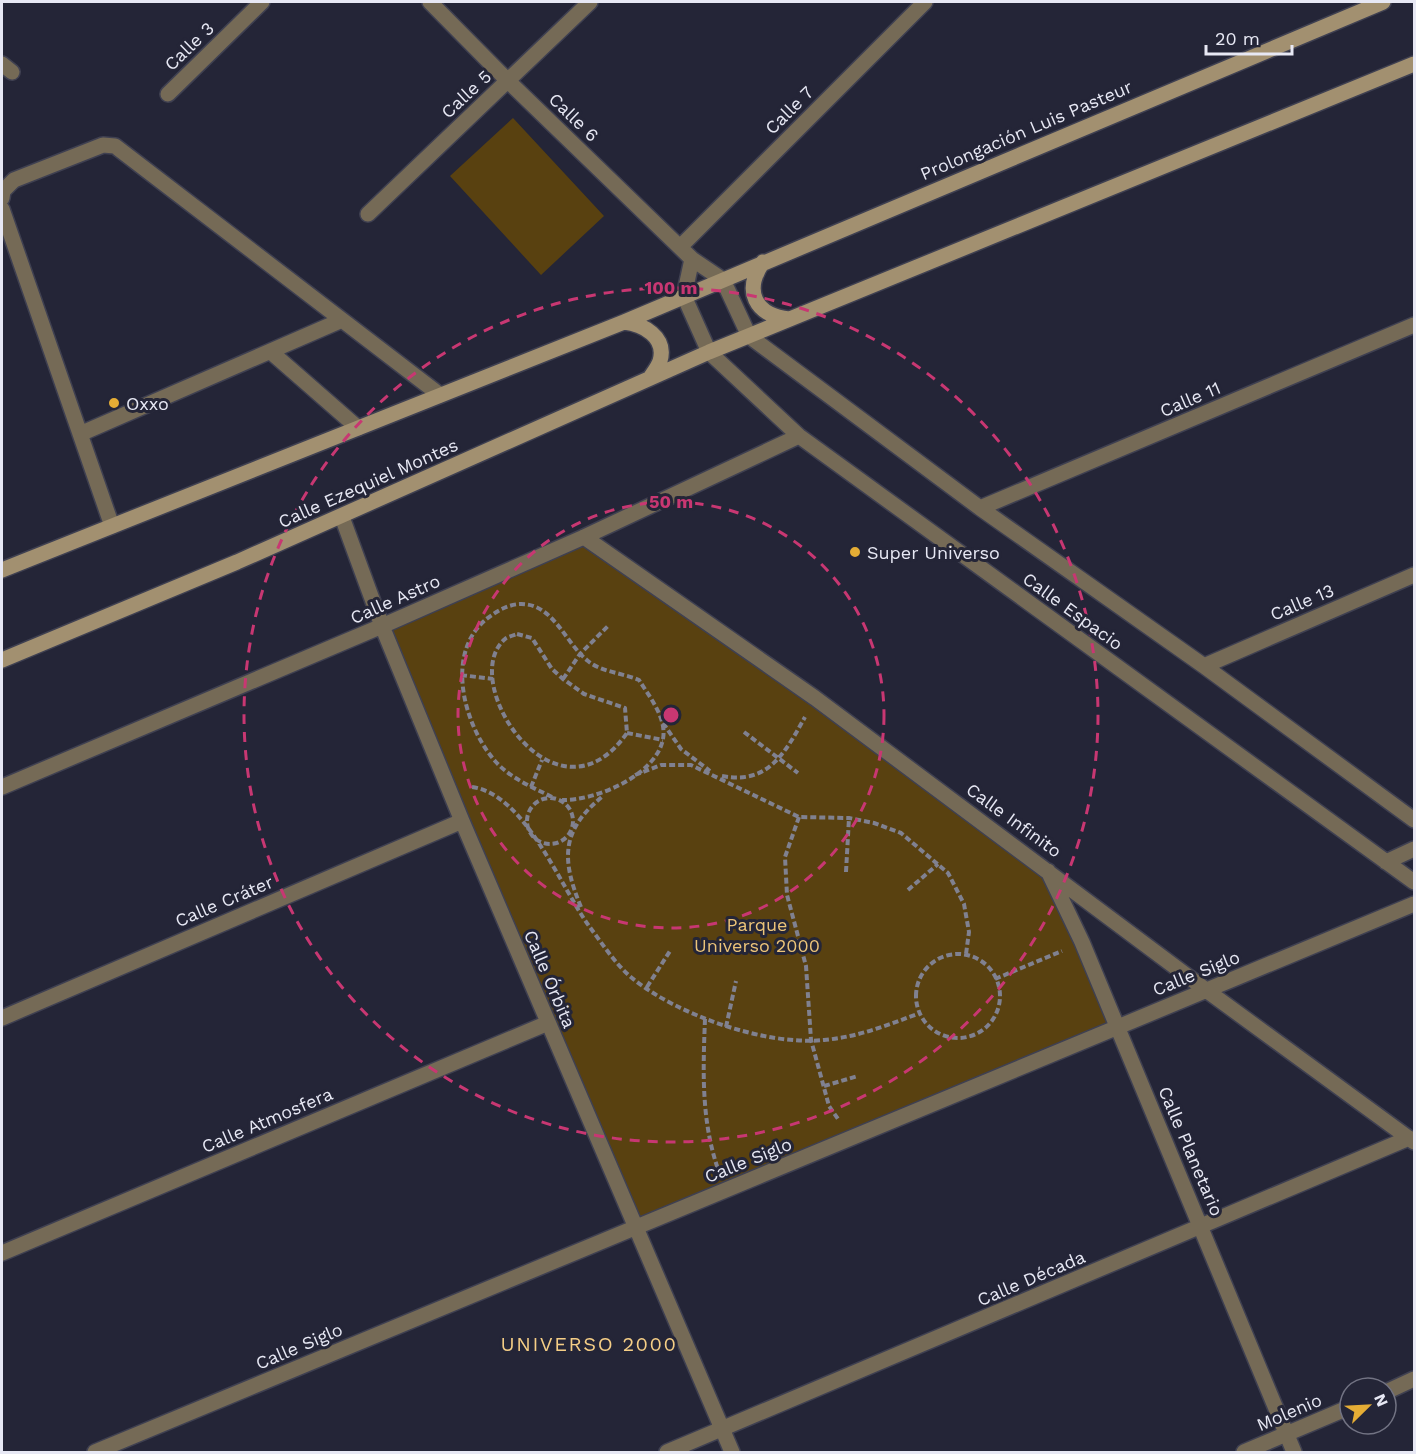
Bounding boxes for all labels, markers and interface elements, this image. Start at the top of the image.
street label: Calle 3 [160,17,218,75]
scale bar [1206,18,1292,56]
text: 20 m [1215,28,1260,49]
street label: Calle 5 [437,66,495,122]
street label: Prolongación Luis Pasteur [917,76,1135,184]
street label: Calle 7 [761,82,817,138]
street label: Calle 6 [545,88,603,146]
text: 100 m [644,277,698,298]
street label: Calle 11 [1157,377,1223,421]
place label: Oxxo [126,393,169,414]
marker: Oxxo [107,396,121,410]
street label: Calle Ezequiel Montes [275,434,461,532]
text: 50 m [649,491,693,512]
place label: Super Universo [867,542,1000,563]
marker: Super Universo [848,545,862,559]
street label: Calle Espacio [1019,568,1127,654]
street label: Calle Astro [347,570,443,628]
street label: Calle 13 [1267,579,1337,625]
centre of rings [661,705,681,725]
street label: Calle Infinito [962,778,1066,862]
street label: Calle Cráter [172,871,276,931]
park label: Parque Universo 2000 [694,914,820,956]
street label: Calle Órbita [520,927,580,1031]
street label: Calle Siglo [1149,946,1243,1000]
street label: Calle Atmosfera [198,1083,336,1157]
street label: Calle Planetario [1154,1083,1228,1219]
street label: Calle Siglo [701,1133,795,1187]
street label: Calle Década [974,1246,1088,1310]
street label: Calle Siglo [252,1318,346,1374]
district label: UNIVERSO 2000 [501,1332,677,1356]
north arrow [1338,1376,1398,1436]
street label: Molenio [1253,1389,1325,1435]
text: N [1370,1391,1392,1409]

